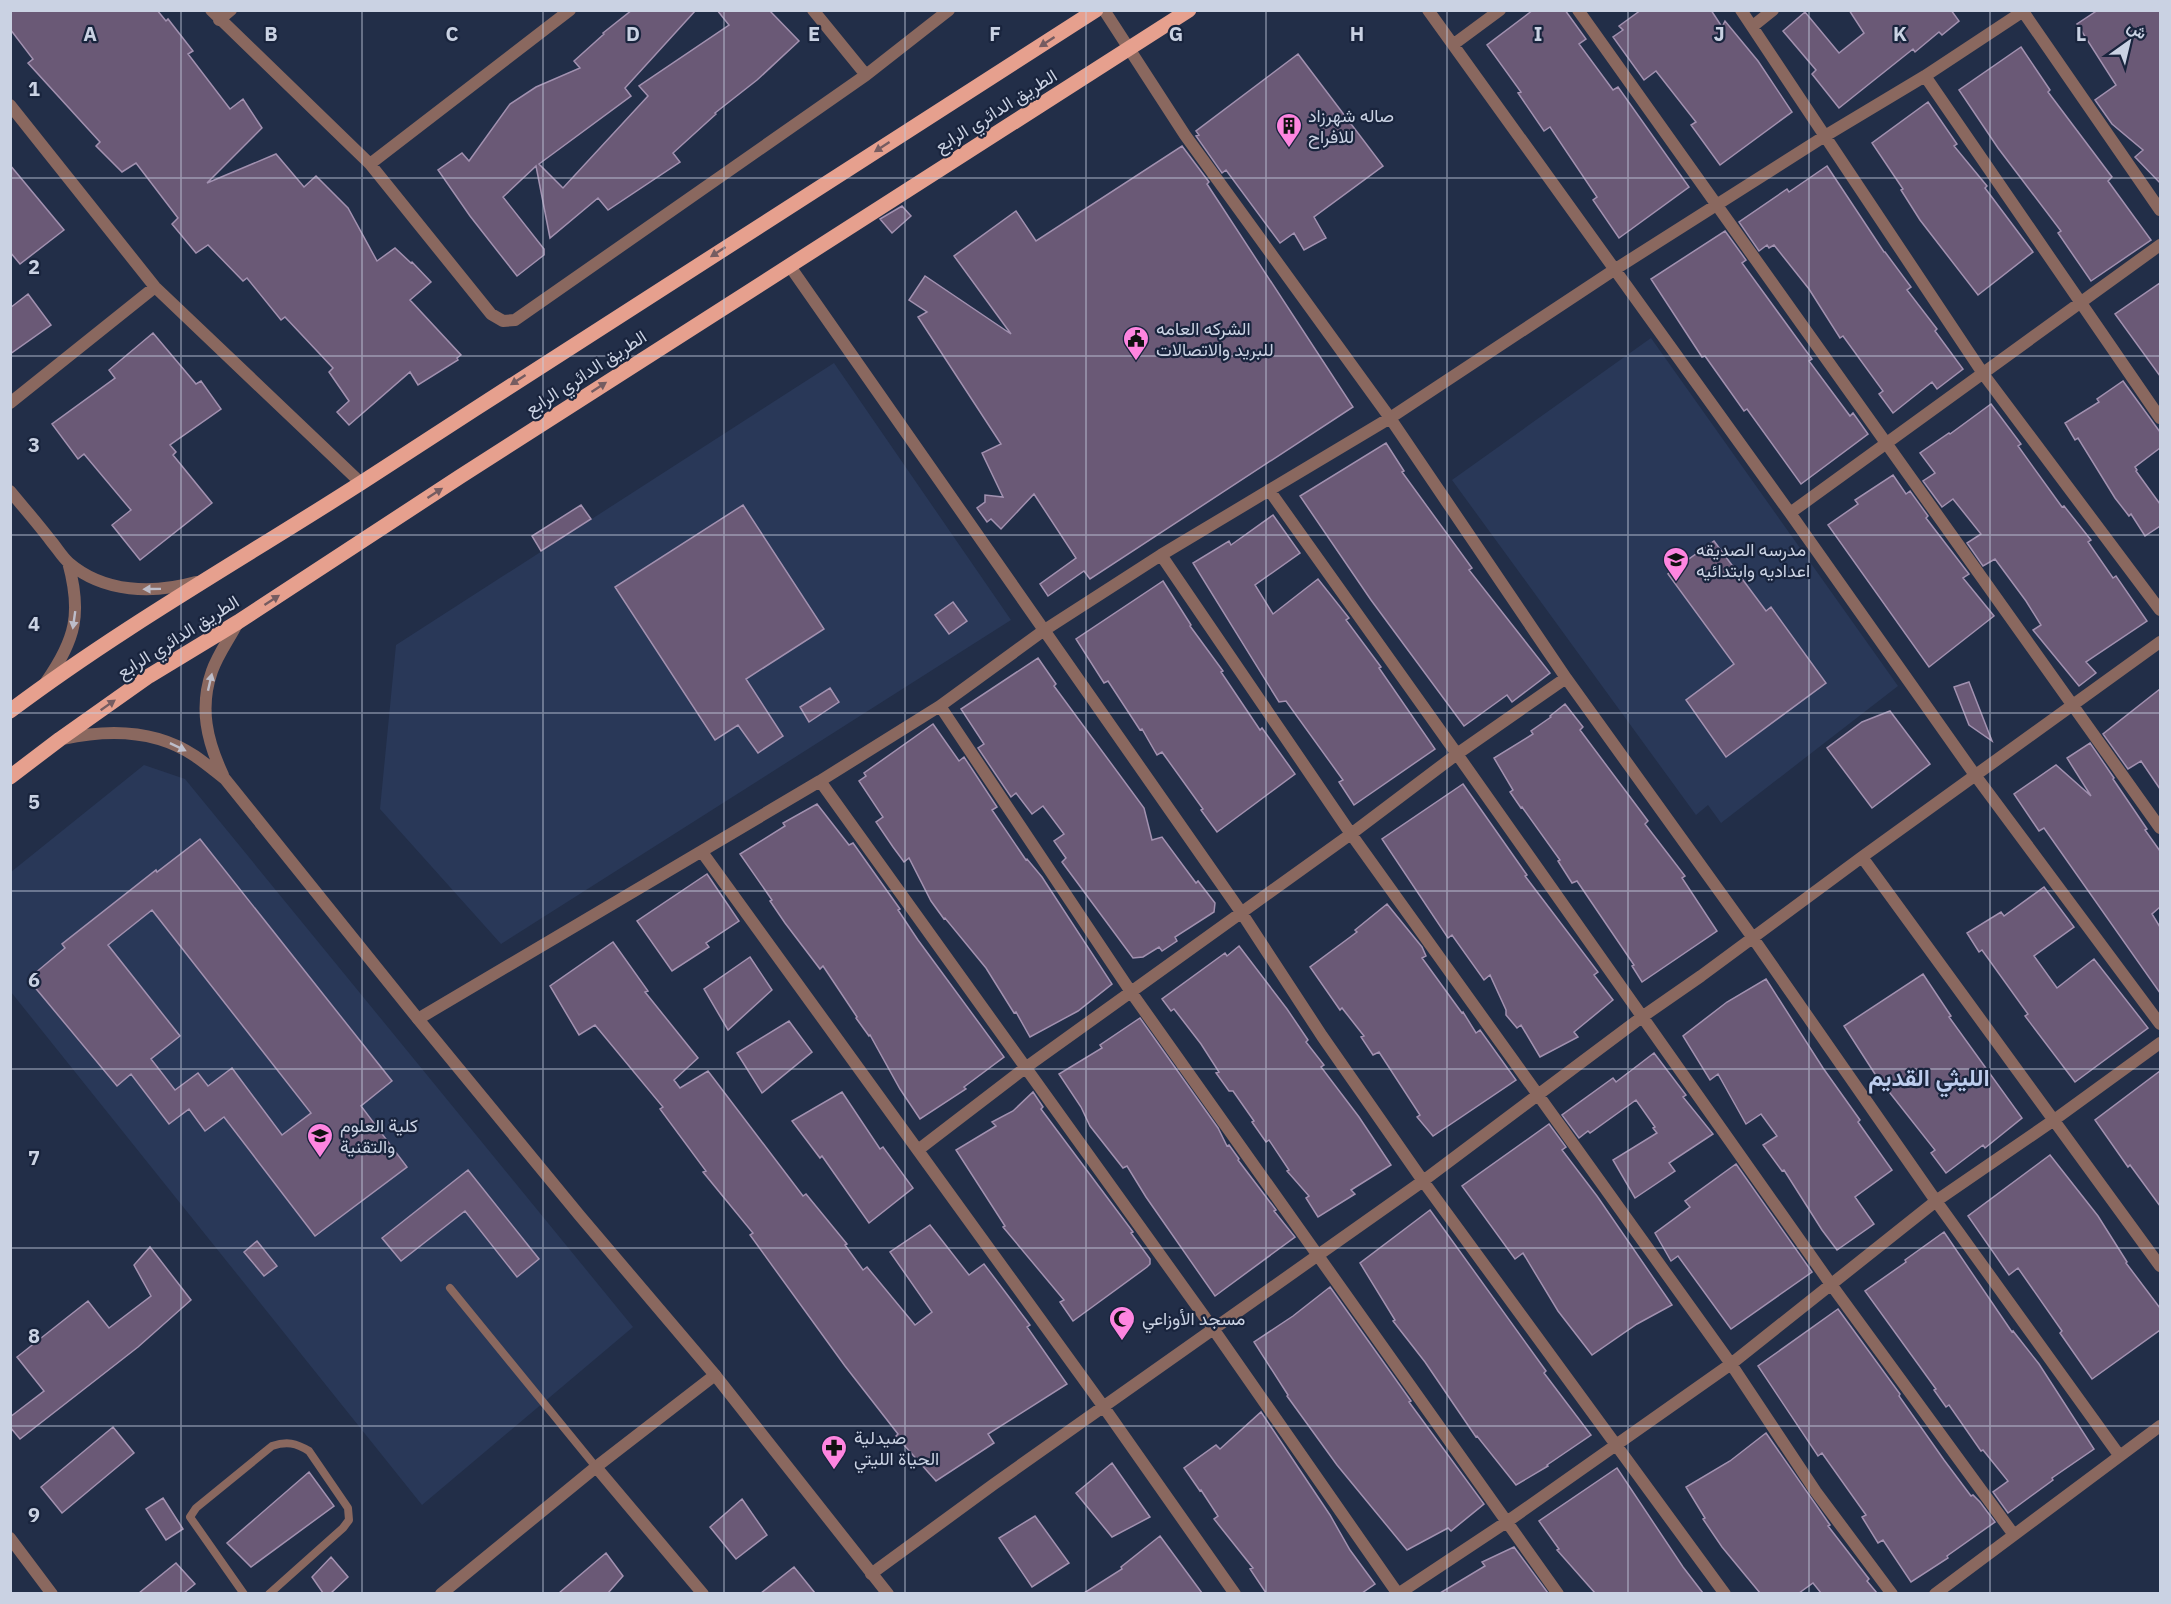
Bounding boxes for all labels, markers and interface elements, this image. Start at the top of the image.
north arrow [2099,12,2159,72]
text: ش [2124,16,2151,43]
text: A [83,20,97,47]
text: B [264,20,278,47]
text: C [445,20,459,47]
text: D [626,20,640,47]
text: E [808,20,820,47]
text: F [989,20,1001,47]
text: G [1169,20,1183,47]
text: H [1350,20,1364,47]
text: I [1534,20,1542,47]
text: J [1713,20,1725,47]
text: K [1893,20,1907,47]
text: L [2076,20,2086,47]
one-way arrow [1039,36,1055,48]
street label: الطريق الدائري الرابع [930,64,1063,161]
text: 1 [28,75,40,102]
place label: صاله شهرزاد للافراح [1308,104,1394,149]
building icon: صاله شهرزاد للافراح [1274,111,1304,149]
one-way arrow [874,141,890,152]
one-way arrow [710,246,726,257]
text: 2 [28,253,40,280]
place label: الشركه العامه للبريد والاتصالات [1156,317,1274,361]
public building icon: الشركه العامه للبريد والاتصالات [1121,324,1151,362]
street label: الطريق الدائري الرابع [521,325,653,424]
one-way arrow [511,374,527,386]
one-way arrow [591,382,607,393]
text: 3 [28,431,40,458]
one-way arrow [427,487,443,498]
place label: مدرسه الصديقه اعداديه وابتدائيه [1696,538,1810,582]
school or university icon: مدرسه الصديقه اعداديه وابتدائيه [1661,545,1691,583]
one-way arrow [142,584,161,594]
street label: الطريق الدائري الرابع [112,590,245,687]
one-way arrow [264,594,280,605]
text: 4 [28,610,40,637]
one-way arrow [70,610,79,629]
one-way arrow [206,673,215,692]
one-way arrow [100,699,116,711]
one-way arrow [169,742,187,752]
text: 5 [28,788,40,815]
text: 6 [28,966,40,993]
district label: الليثي القديم [1868,1061,1990,1098]
place label: كلية العلوم والتقنية [340,1114,418,1158]
school or university icon: كلية العلوم والتقنية [305,1121,335,1159]
text: 7 [28,1144,40,1171]
mosque icon: مسجد الأوزاعي [1107,1304,1137,1342]
place label: مسجد الأوزاعي [1142,1307,1245,1334]
text: 8 [28,1322,40,1349]
place label: صيدلية الحياة الليتي [854,1426,939,1474]
pharmacy icon: صيدلية الحياة الليتي [819,1433,849,1471]
text: 9 [28,1501,40,1528]

